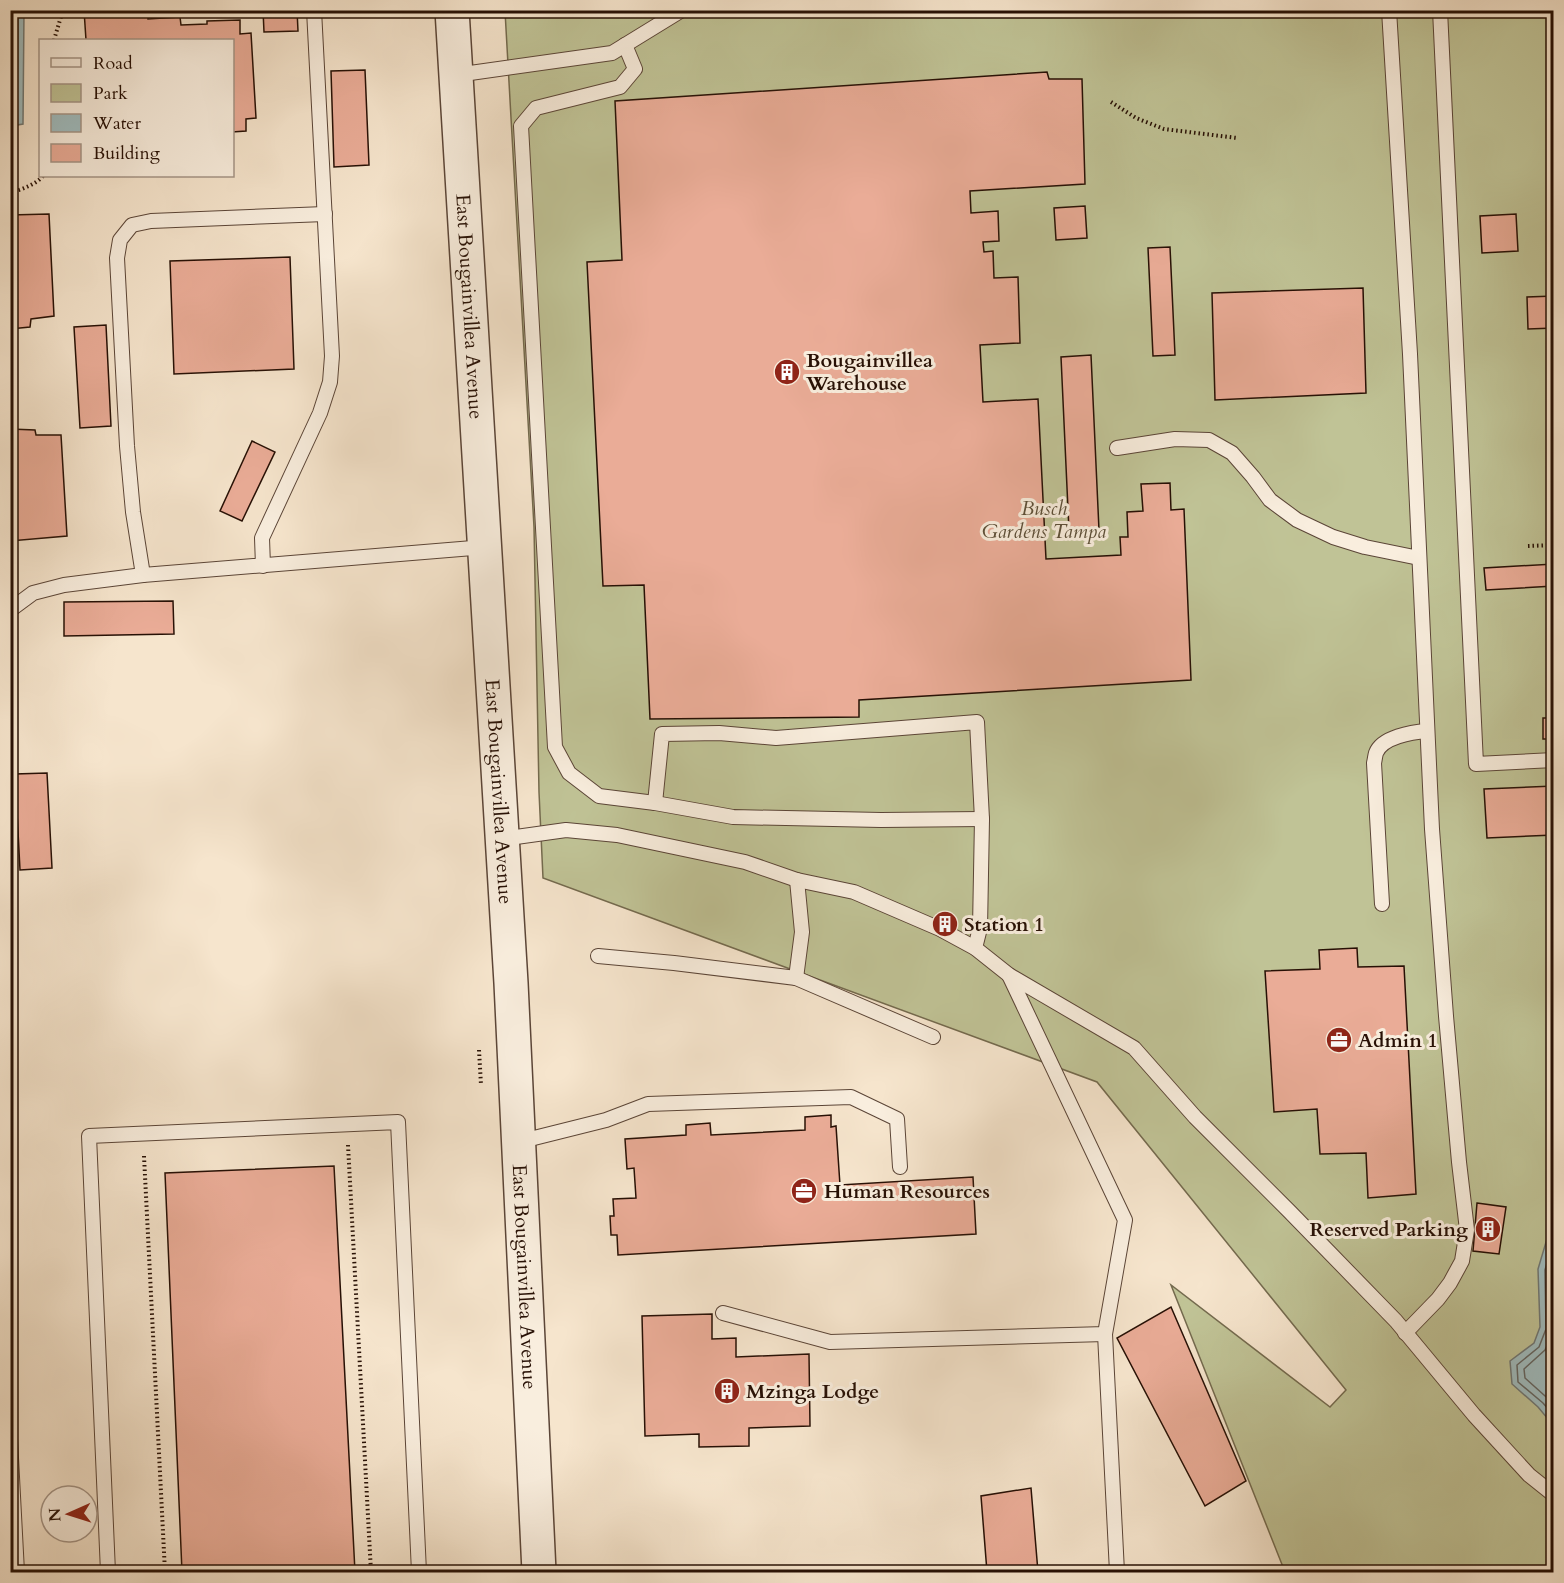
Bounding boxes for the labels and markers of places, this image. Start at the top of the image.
place label: Bougainvillea Warehouse [805,347,933,397]
building icon: Bougainvillea Warehouse [772,357,802,387]
building icon: Station 1 [930,909,960,939]
place label: Station 1 [964,911,1044,938]
office icon: Admin 1 [1324,1025,1354,1055]
place label: Admin 1 [1358,1027,1438,1054]
office icon: Human Resources [789,1176,819,1206]
place label: Human Resources [824,1178,990,1205]
building icon: Reserved Parking [1473,1214,1503,1244]
place label: Reserved Parking [1310,1216,1468,1243]
building icon: Mzinga Lodge [712,1376,742,1406]
place label: Mzinga Lodge [746,1378,879,1405]

